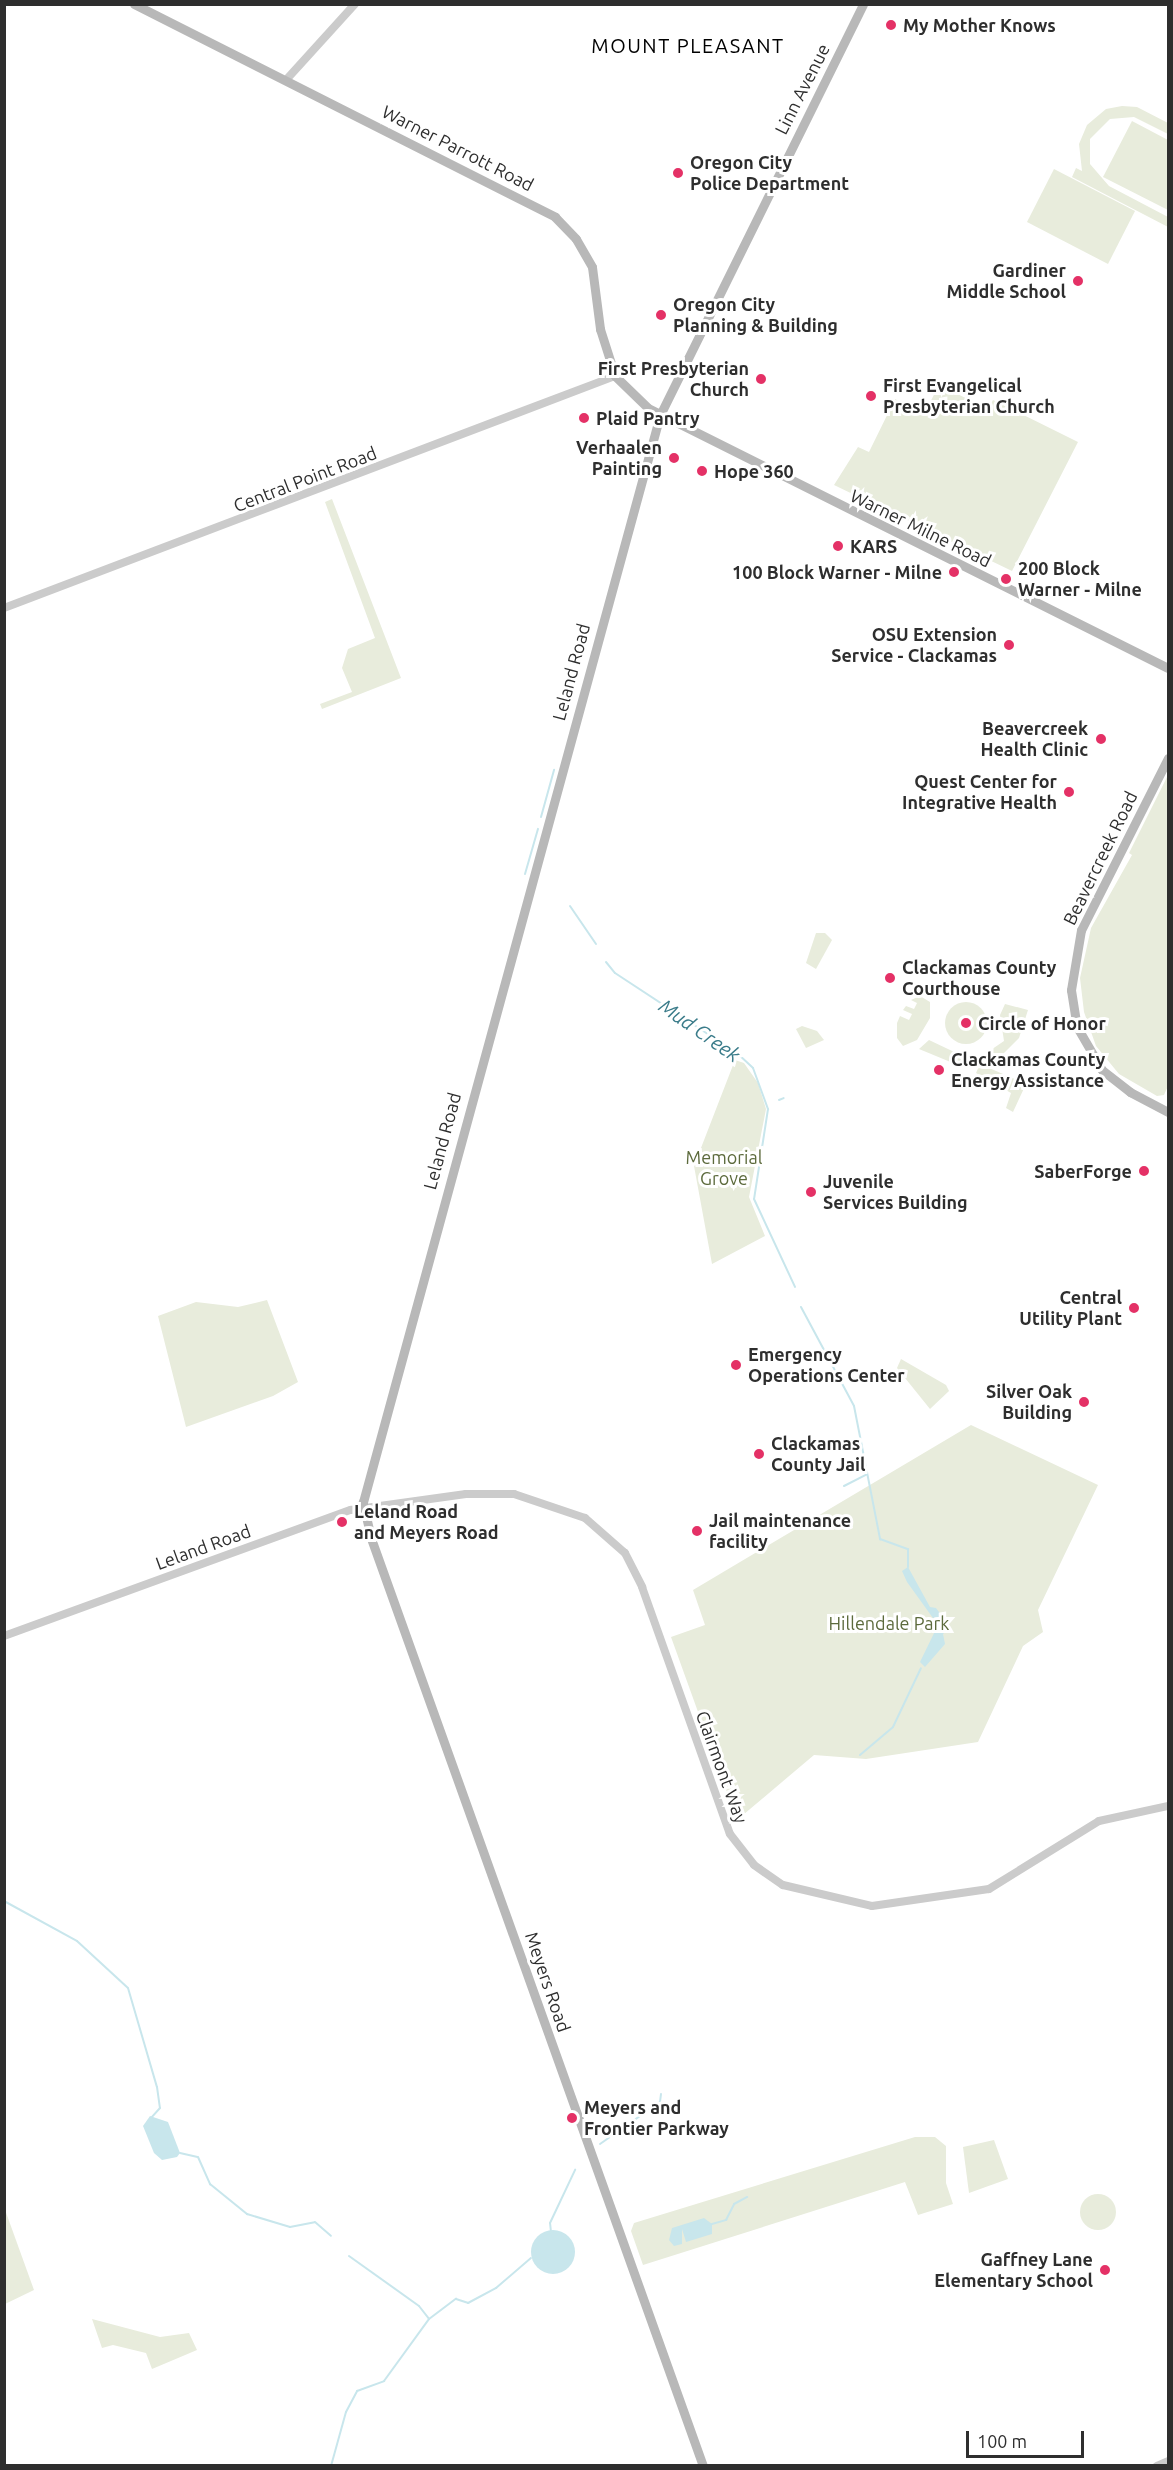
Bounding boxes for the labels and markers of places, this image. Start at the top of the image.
place label: My Mother Knows [903,14,1056,36]
marker: My Mother Knows [884,18,898,32]
place label: Oregon City Police Department [690,152,849,195]
marker: Oregon City Police Department [671,166,685,180]
place label: Gardiner Middle School [947,260,1066,302]
marker: Gardiner Middle School [1071,274,1085,288]
place label: Oregon City Planning & Building [673,294,838,336]
marker: Oregon City Planning & Building [654,308,668,322]
place label: First Presbyterian Church [598,358,749,400]
marker: First Presbyterian Church [754,372,768,386]
place label: First Evangelical Presbyterian Church [883,375,1055,418]
marker: First Evangelical Presbyterian Church [864,389,878,403]
place label: Plaid Pantry [596,407,700,429]
marker: Plaid Pantry [577,411,591,425]
place label: Verhaalen Painting [576,437,662,480]
marker: Verhaalen Painting [667,451,681,465]
place label: Hope 360 [714,460,794,482]
marker: Hope 360 [695,464,709,478]
place label: KARS [850,535,897,557]
marker: KARS [831,539,845,553]
place label: 200 Block Warner - Milne [1018,558,1142,600]
place label: 100 Block Warner - Milne [732,561,942,583]
marker: 100 Block Warner - Milne [947,565,961,579]
marker: 200 Block Warner - Milne [999,572,1013,586]
place label: OSU Extension Service - Clackamas [831,624,997,666]
marker: OSU Extension Service - Clackamas [1002,638,1016,652]
place label: Beavercreek Health Clinic [980,718,1088,760]
marker: Beavercreek Health Clinic [1092,730,1110,748]
place label: Quest Center for Integrative Health [902,771,1057,814]
marker: Quest Center for Integrative Health [1062,785,1076,799]
place label: Clackamas County Courthouse [902,957,1056,1000]
marker: Clackamas County Courthouse [883,971,897,985]
place label: Circle of Honor [978,1012,1106,1034]
marker: Circle of Honor [959,1016,973,1030]
place label: Clackamas County Energy Assistance [951,1049,1105,1092]
marker: Clackamas County Energy Assistance [932,1063,946,1077]
place label: SaberForge [1034,1160,1132,1182]
marker: SaberForge [1137,1164,1151,1178]
place label: Juvenile Services Building [823,1171,968,1214]
marker: Juvenile Services Building [804,1185,818,1199]
place label: Central Utility Plant [1019,1287,1122,1330]
marker: Central Utility Plant [1127,1301,1141,1315]
place label: Emergency Operations Center [748,1344,905,1386]
marker: Emergency Operations Center [729,1358,743,1372]
place label: Silver Oak Building [986,1381,1072,1424]
marker: Silver Oak Building [1077,1395,1091,1409]
place label: Clackamas County Jail [771,1433,866,1476]
marker: Clackamas County Jail [752,1447,766,1461]
place label: Leland Road and Meyers Road [354,1501,498,1544]
place label: Jail maintenance facility [709,1510,851,1552]
marker: Leland Road and Meyers Road [335,1515,349,1529]
marker: Jail maintenance facility [690,1524,704,1538]
place label: Meyers and Frontier Parkway [584,2097,729,2140]
marker: Meyers and Frontier Parkway [565,2111,579,2125]
place label: Gaffney Lane Elementary School [934,2249,1093,2292]
marker: Gaffney Lane Elementary School [1098,2263,1112,2277]

